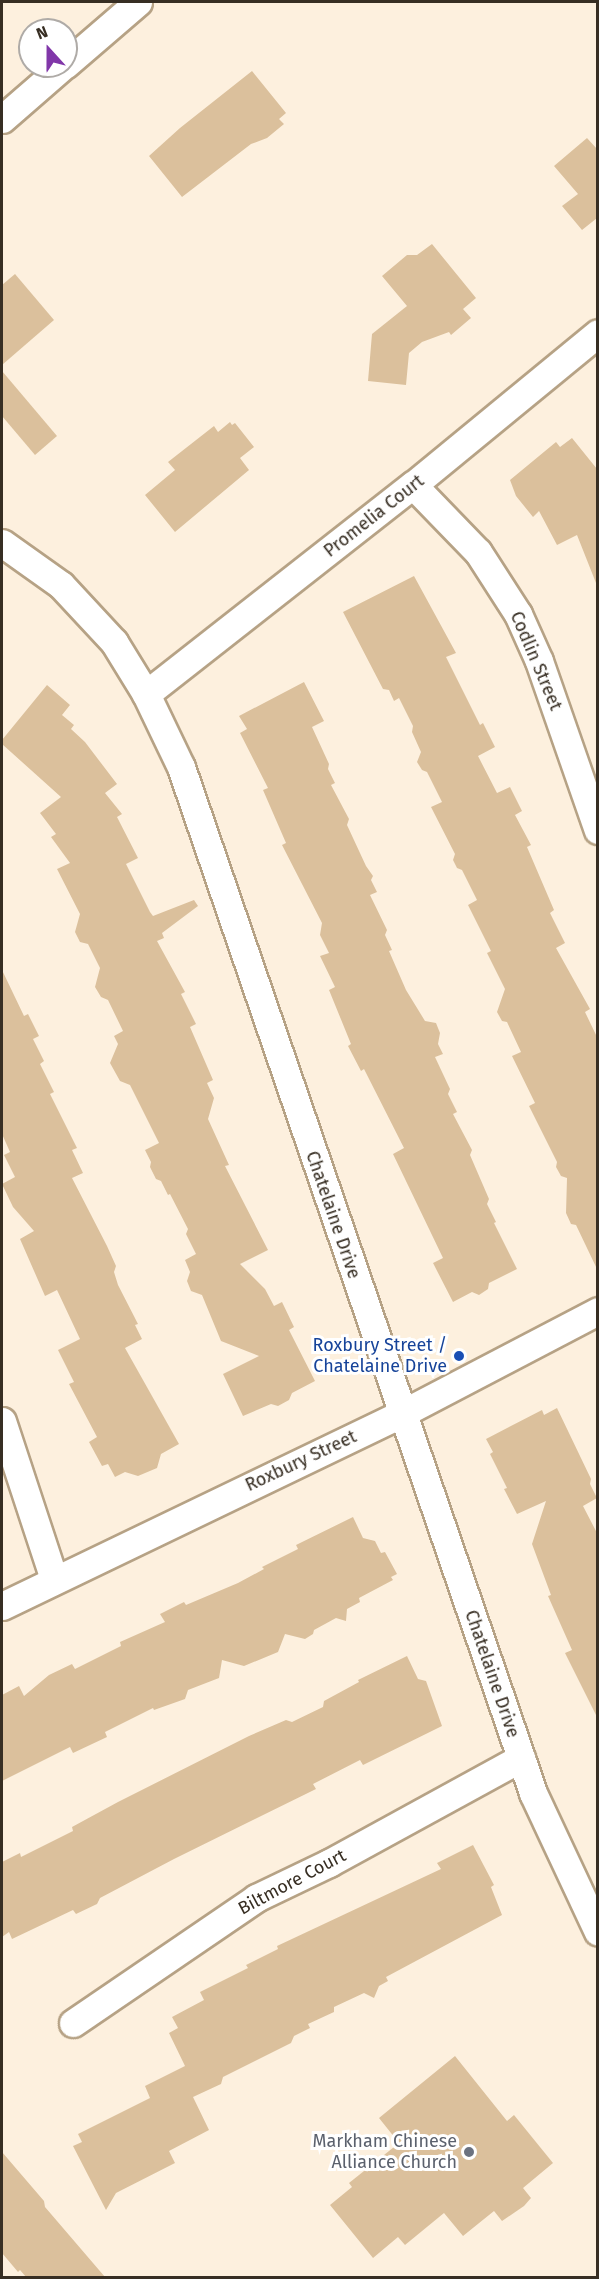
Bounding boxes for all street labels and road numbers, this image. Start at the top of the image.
street label: Promelia Court [320,470,428,562]
street label: Codlin Street [505,608,567,714]
street label: Chatelaine Drive [301,1148,365,1282]
street label: Roxbury Street [242,1426,360,1496]
street label: Chatelaine Drive [460,1607,524,1741]
street label: Biltmore Court [234,1845,350,1919]

